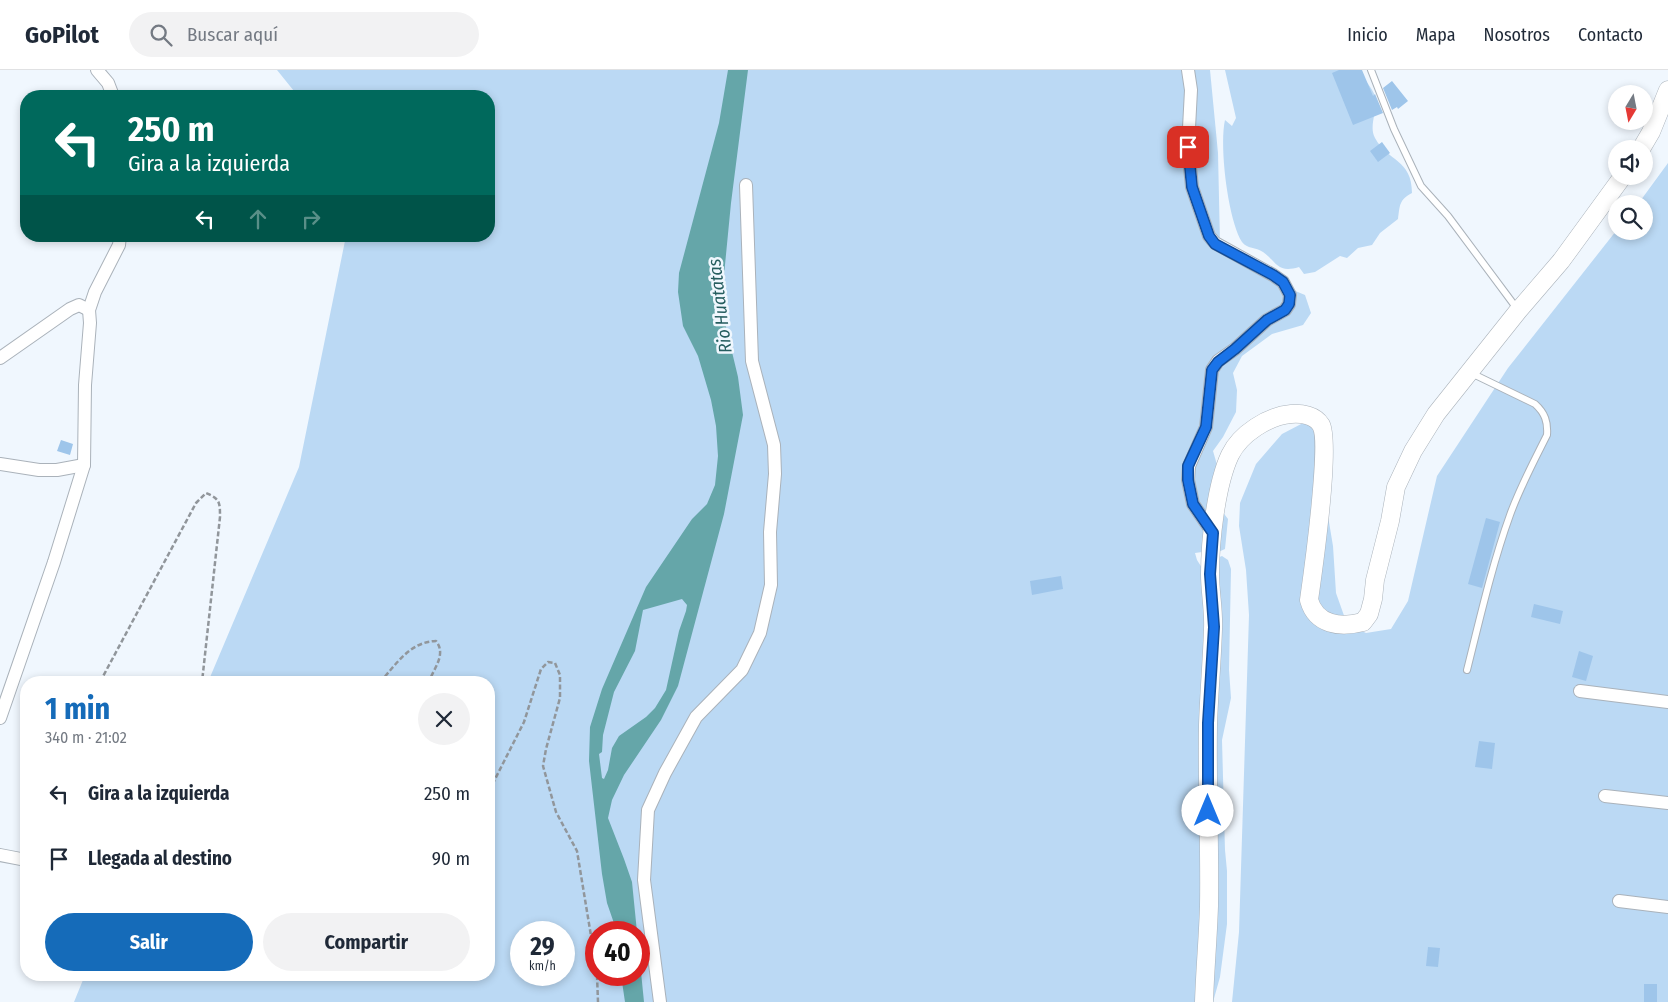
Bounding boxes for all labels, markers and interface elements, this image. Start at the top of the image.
search box [129,12,479,57]
text: GoPilot [25,21,99,49]
icon: search [147,21,175,49]
text: Buscar aquí [187,23,278,46]
text: Inicio [1347,24,1388,46]
text: Mapa [1416,24,1456,46]
text: Nosotros [1484,24,1550,46]
text: Contacto [1578,24,1643,46]
north arrow [1608,85,1652,130]
map controls [1608,85,1653,240]
text: 250 m [128,108,215,150]
icon: left [45,110,110,175]
pin [1167,126,1209,168]
icon: arrive [1174,133,1202,161]
button: sound [1608,140,1653,185]
text: Gira a la izquierda [128,150,290,177]
button: search [1608,195,1653,240]
icon: left [191,205,219,233]
icon: ahead [244,205,272,233]
icon: right [297,205,325,233]
water label: Rio Huatatas [703,257,737,354]
text: 1 min [45,691,110,727]
button: close [418,693,470,745]
text: 340 m · 21:02 [45,728,127,747]
icon: left [45,780,73,808]
text: Gira a la izquierda [88,782,230,805]
text: 250 m [424,782,470,805]
position arrow [1181,784,1233,836]
icon: arrive [45,845,73,873]
text: Llegada al destino [88,847,232,870]
text: 90 m [432,847,470,870]
button: Salir [45,913,253,971]
button: Compartir [263,913,470,971]
speed limit sign: 40 [585,921,650,986]
text: 29 [530,932,555,962]
text: km/h [529,959,556,973]

